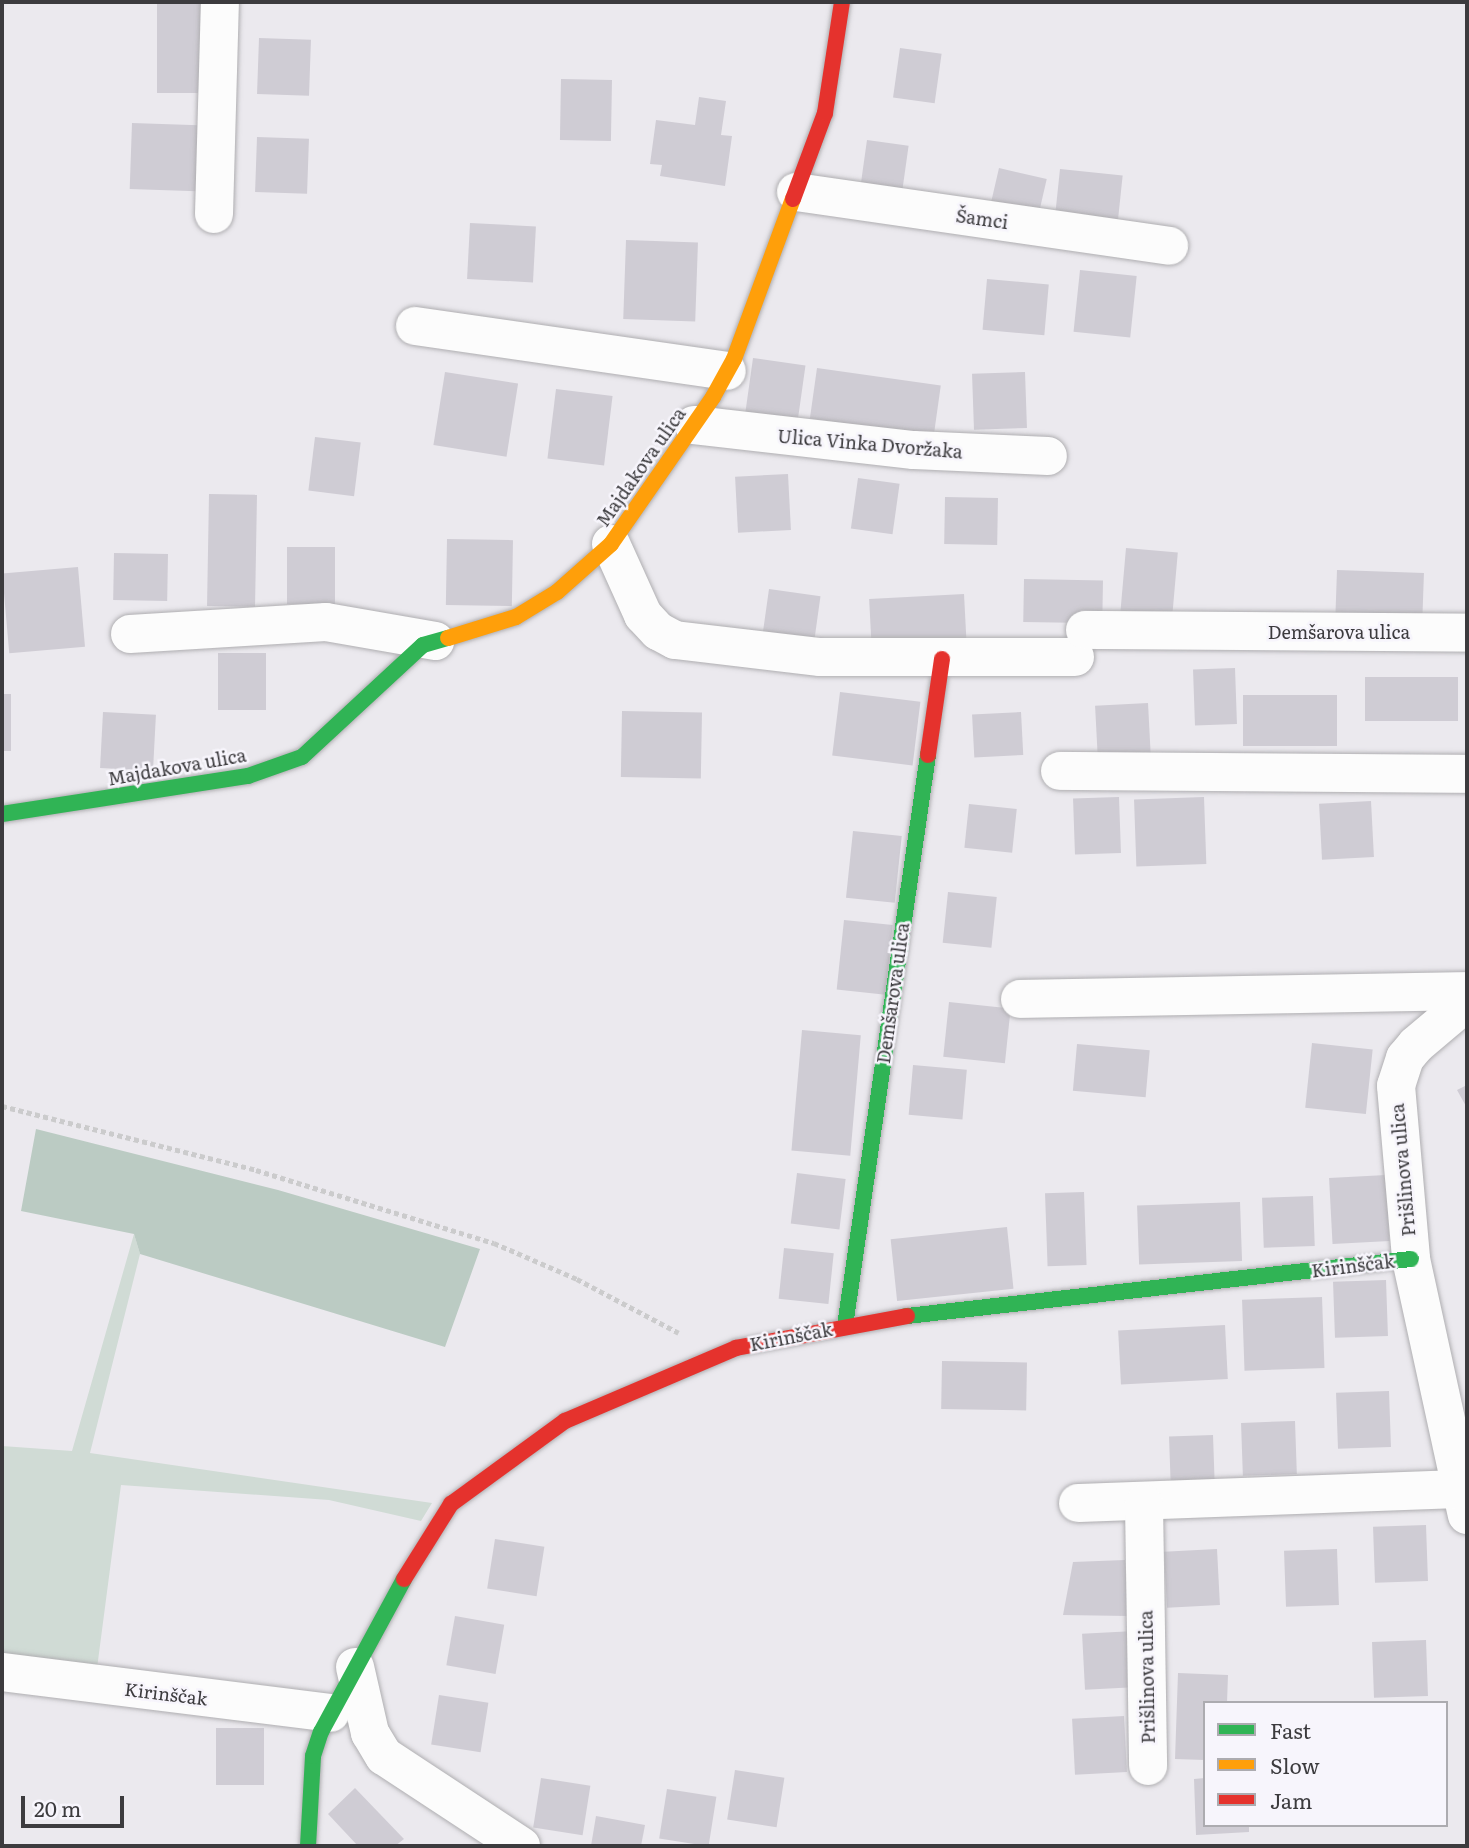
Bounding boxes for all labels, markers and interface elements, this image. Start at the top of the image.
street label: Šamci [955,205,1009,233]
street label: Majdakova ulica [592,403,690,531]
street label: Ulica Vinka Dvoržaka [776,425,964,463]
street label: Demšarova ulica [1268,621,1410,643]
street label: Majdakova ulica [106,744,248,790]
street label: Demšarova ulica [872,921,914,1065]
street label: Prišlinova ulica [1386,1103,1420,1237]
street label: Kirinščak [1310,1250,1396,1282]
street label: Kirinščak [748,1318,834,1356]
street label: Prišlinova ulica [1135,1610,1159,1744]
street label: Kirinščak [123,1678,209,1710]
legend [1203,1701,1448,1827]
text: Fast [1270,1714,1311,1745]
text: Slow [1270,1749,1320,1780]
scale bar [24,1782,128,1826]
text: Jam [1270,1784,1312,1815]
text: 20 m [34,1792,81,1823]

